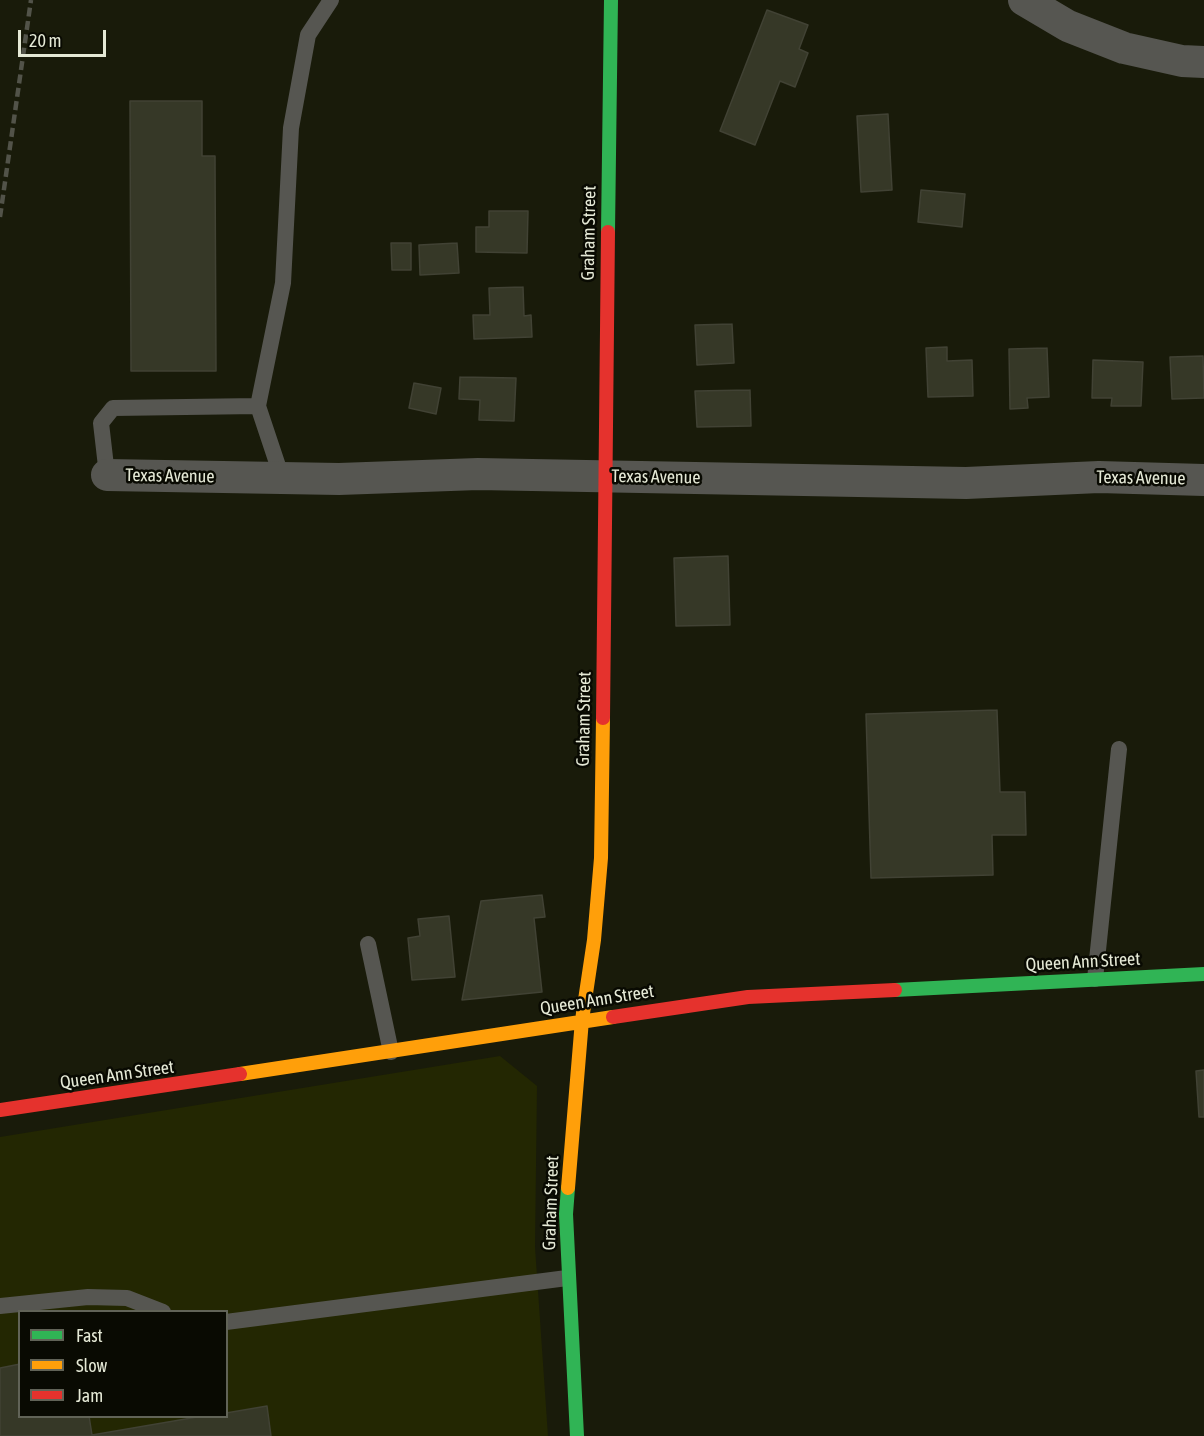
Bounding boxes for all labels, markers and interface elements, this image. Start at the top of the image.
scale bar [21,18,110,56]
text: 20 m [29,30,61,51]
street label: Graham Street [577,185,601,281]
street label: Texas Avenue [125,464,215,488]
street label: Texas Avenue [611,465,701,489]
street label: Texas Avenue [1096,466,1186,490]
street label: Graham Street [572,671,596,767]
street label: Queen Ann Street [1025,948,1141,976]
street label: Queen Ann Street [539,980,655,1020]
street label: Queen Ann Street [59,1056,175,1094]
street label: Graham Street [539,1155,563,1251]
legend [18,1310,228,1418]
text: Fast [76,1325,103,1346]
text: Slow [76,1355,107,1376]
text: Jam [76,1385,103,1406]

